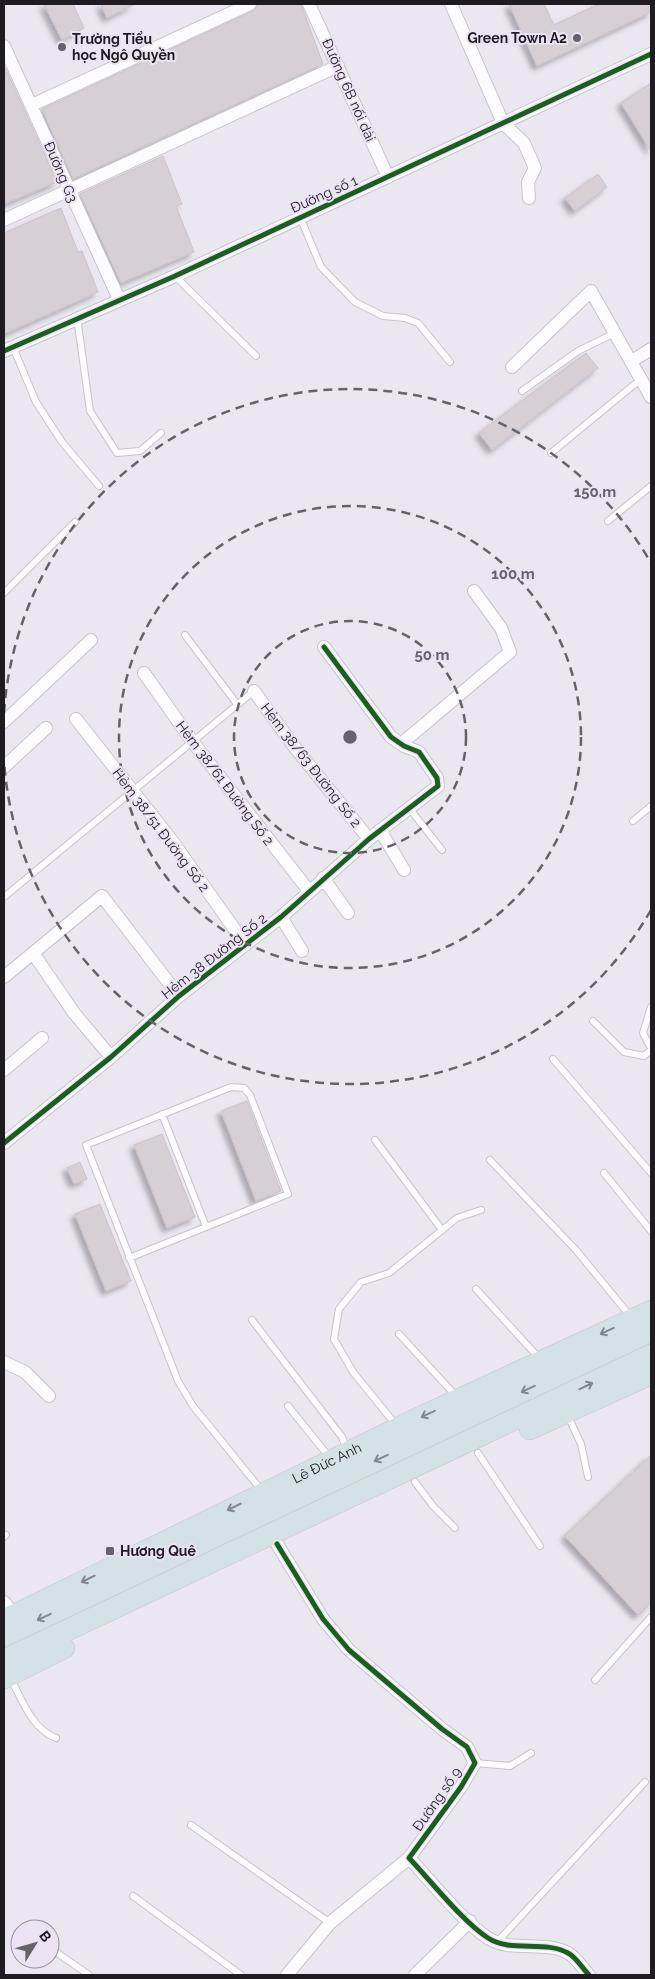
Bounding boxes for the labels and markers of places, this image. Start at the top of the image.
place label: Green Town A2 [467,30,567,46]
place label: Trường Tiểu học Ngô Quyền [72,31,175,63]
marker: Green Town A2 [571,32,583,44]
marker: Trường Tiểu học Ngô Quyền [56,41,68,53]
centre of rings [341,728,359,746]
place label: Hương Quê [120,1543,196,1559]
marker: Hương Quê [104,1545,116,1557]

